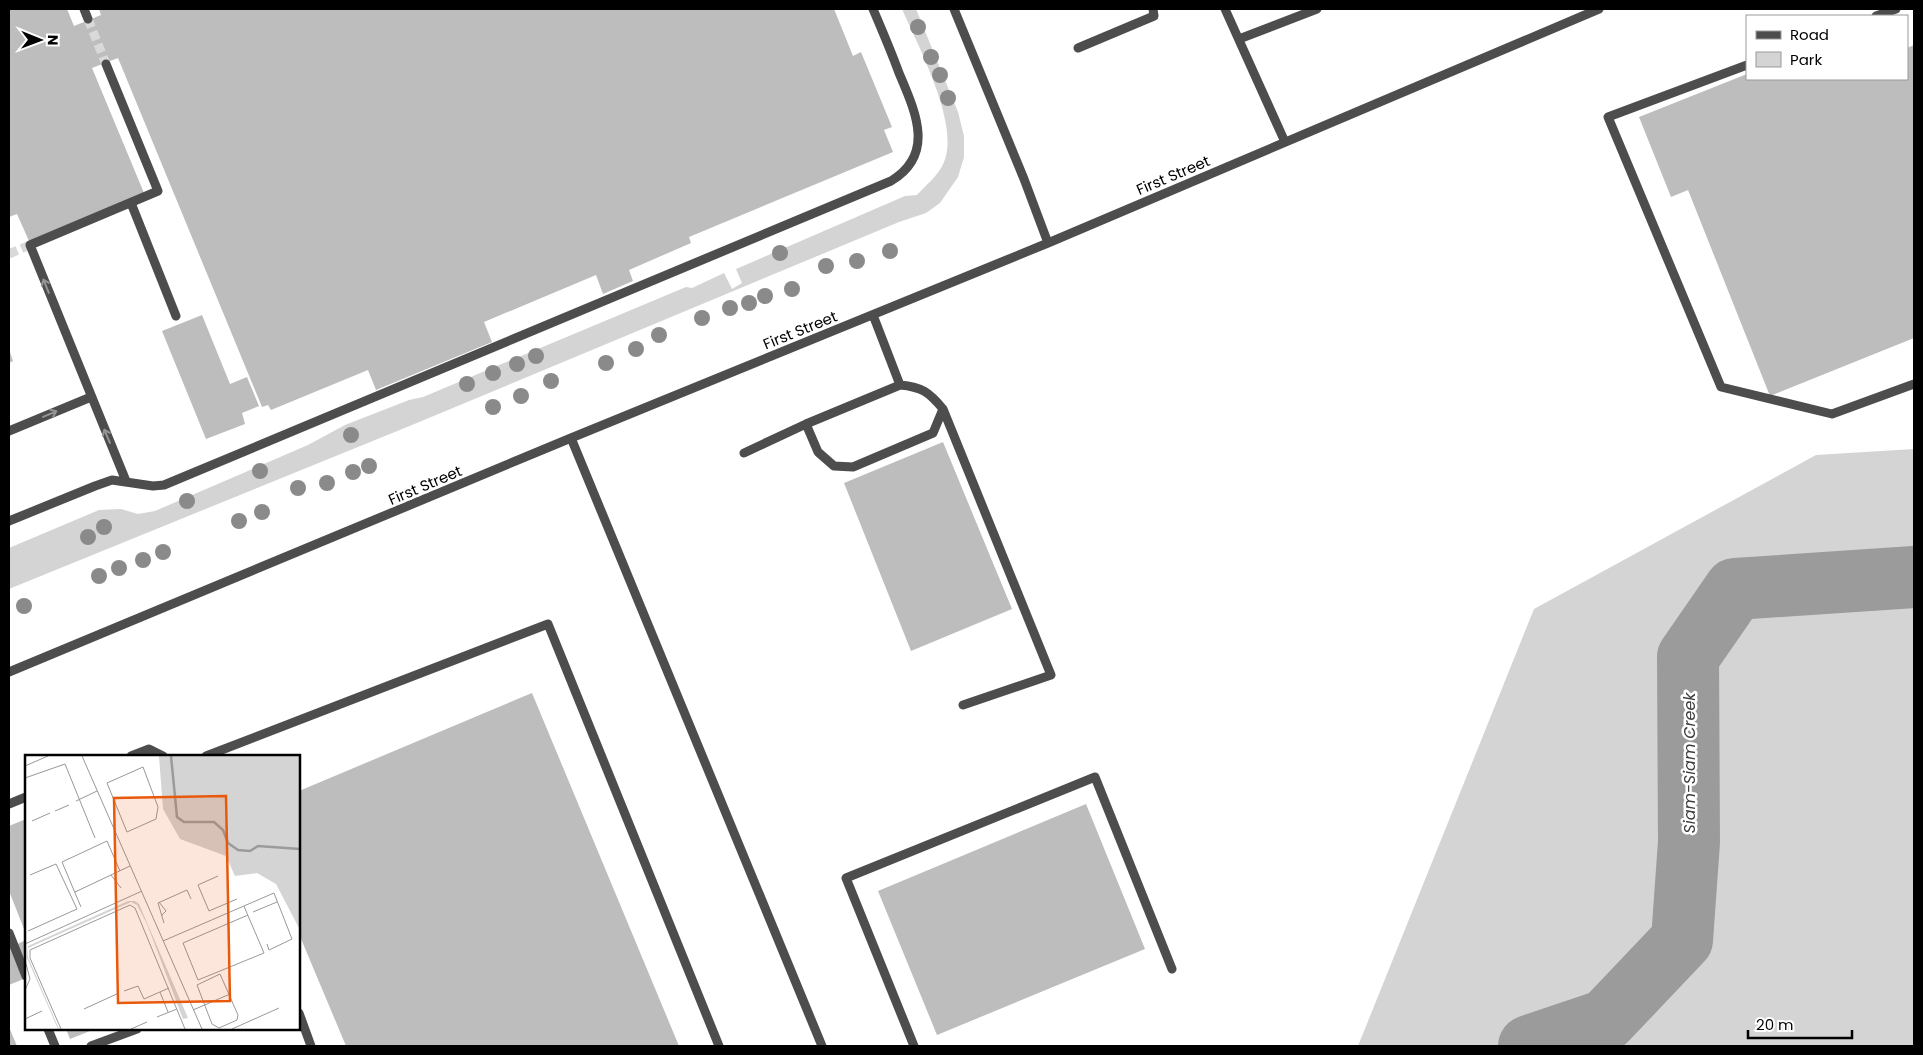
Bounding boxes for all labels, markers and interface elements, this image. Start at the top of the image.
north arrow [15,15,65,65]
legend [1746,15,1908,80]
text: Road [1790,24,1829,45]
text: N [43,35,63,46]
text: Park [1790,49,1822,70]
street label: First Street [1133,150,1213,200]
one-way arrow [41,278,50,294]
street label: First Street [760,306,840,354]
one-way arrow [42,409,57,418]
one-way arrow [102,429,111,444]
street label: First Street [385,460,465,510]
water label: Siam-Siam Creek [1678,692,1701,834]
inset map [25,755,300,1030]
scale bar [1748,1008,1852,1040]
text: 20 m [1756,1014,1794,1035]

